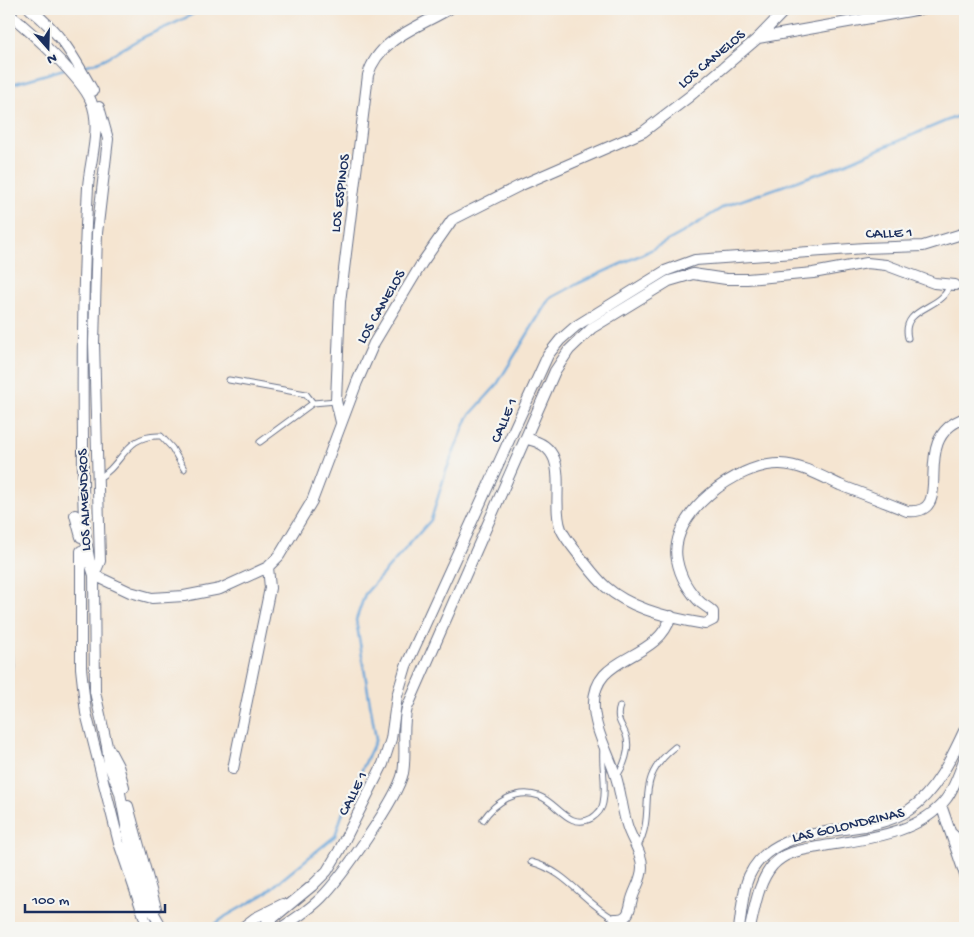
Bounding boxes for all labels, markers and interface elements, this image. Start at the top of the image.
north arrow [22,22,72,72]
street label: LOS CANELOS [675,26,750,93]
text: N [44,48,59,67]
street label: LOS ESPINOS [327,153,355,234]
street label: CALLE 1 [865,224,913,244]
street label: LOS CANELOS [353,267,410,347]
street label: CALLE 1 [487,396,522,446]
street label: LOS ALMENDROS [74,448,96,551]
street label: CALLE 1 [335,769,372,819]
street label: LAS GOLONDRINAS [791,804,906,848]
scale bar [25,882,165,914]
text: 100 m [31,892,70,910]

